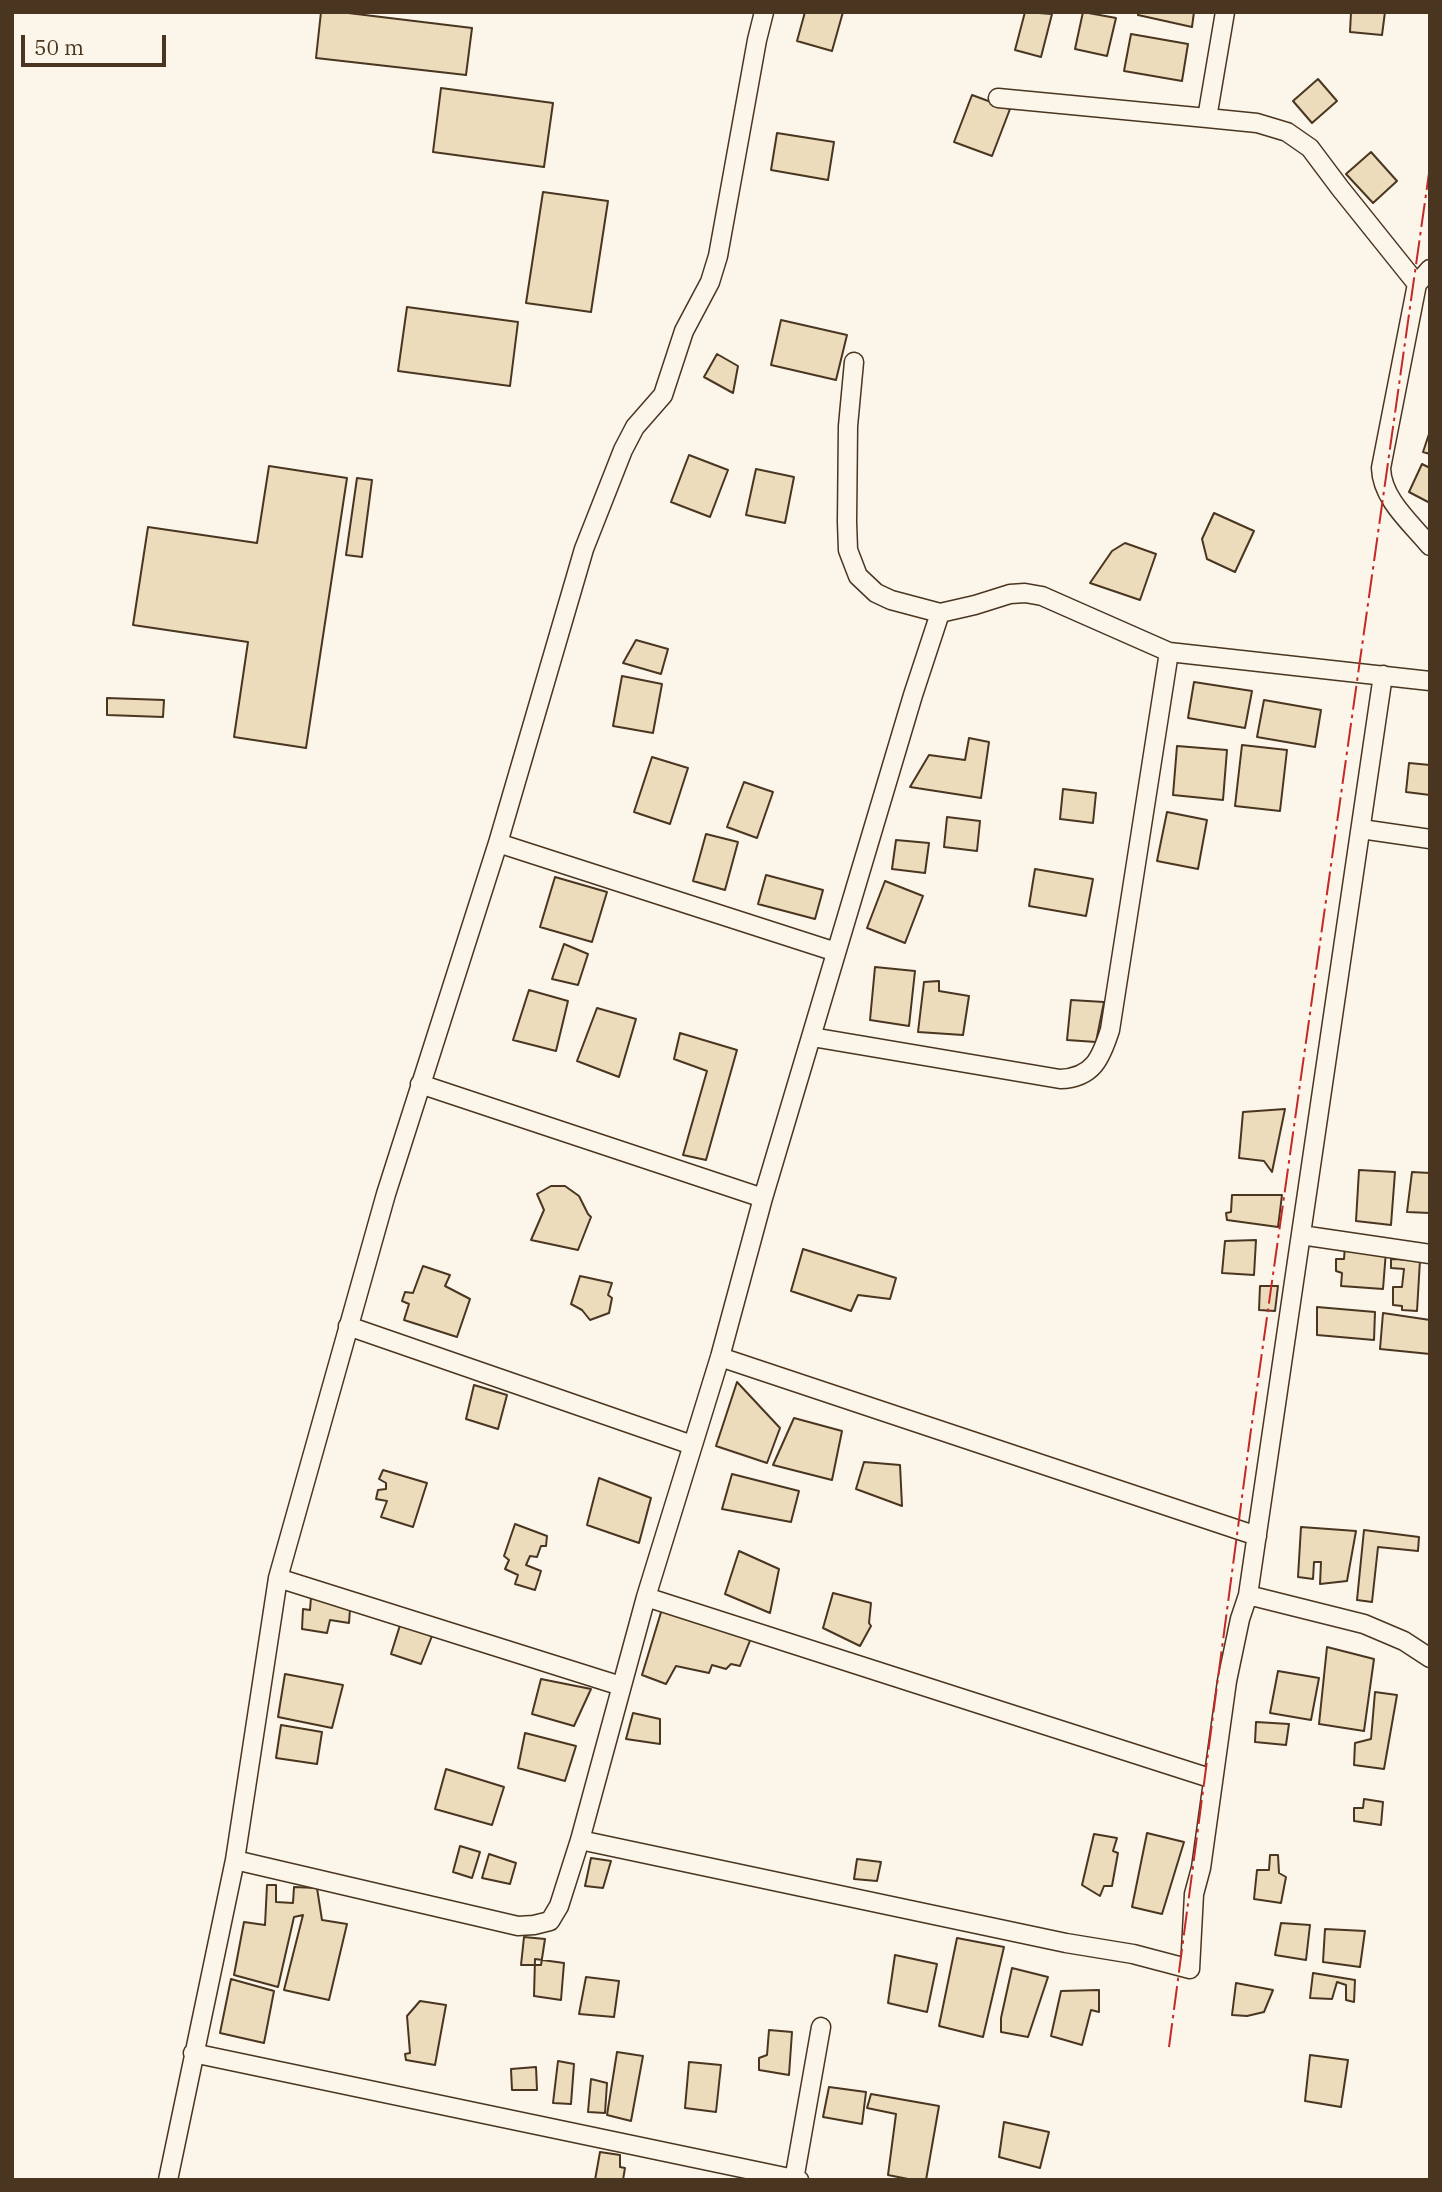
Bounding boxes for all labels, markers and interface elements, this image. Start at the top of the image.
scale bar [24,21,170,65]
text: 50 m [34,33,84,61]

